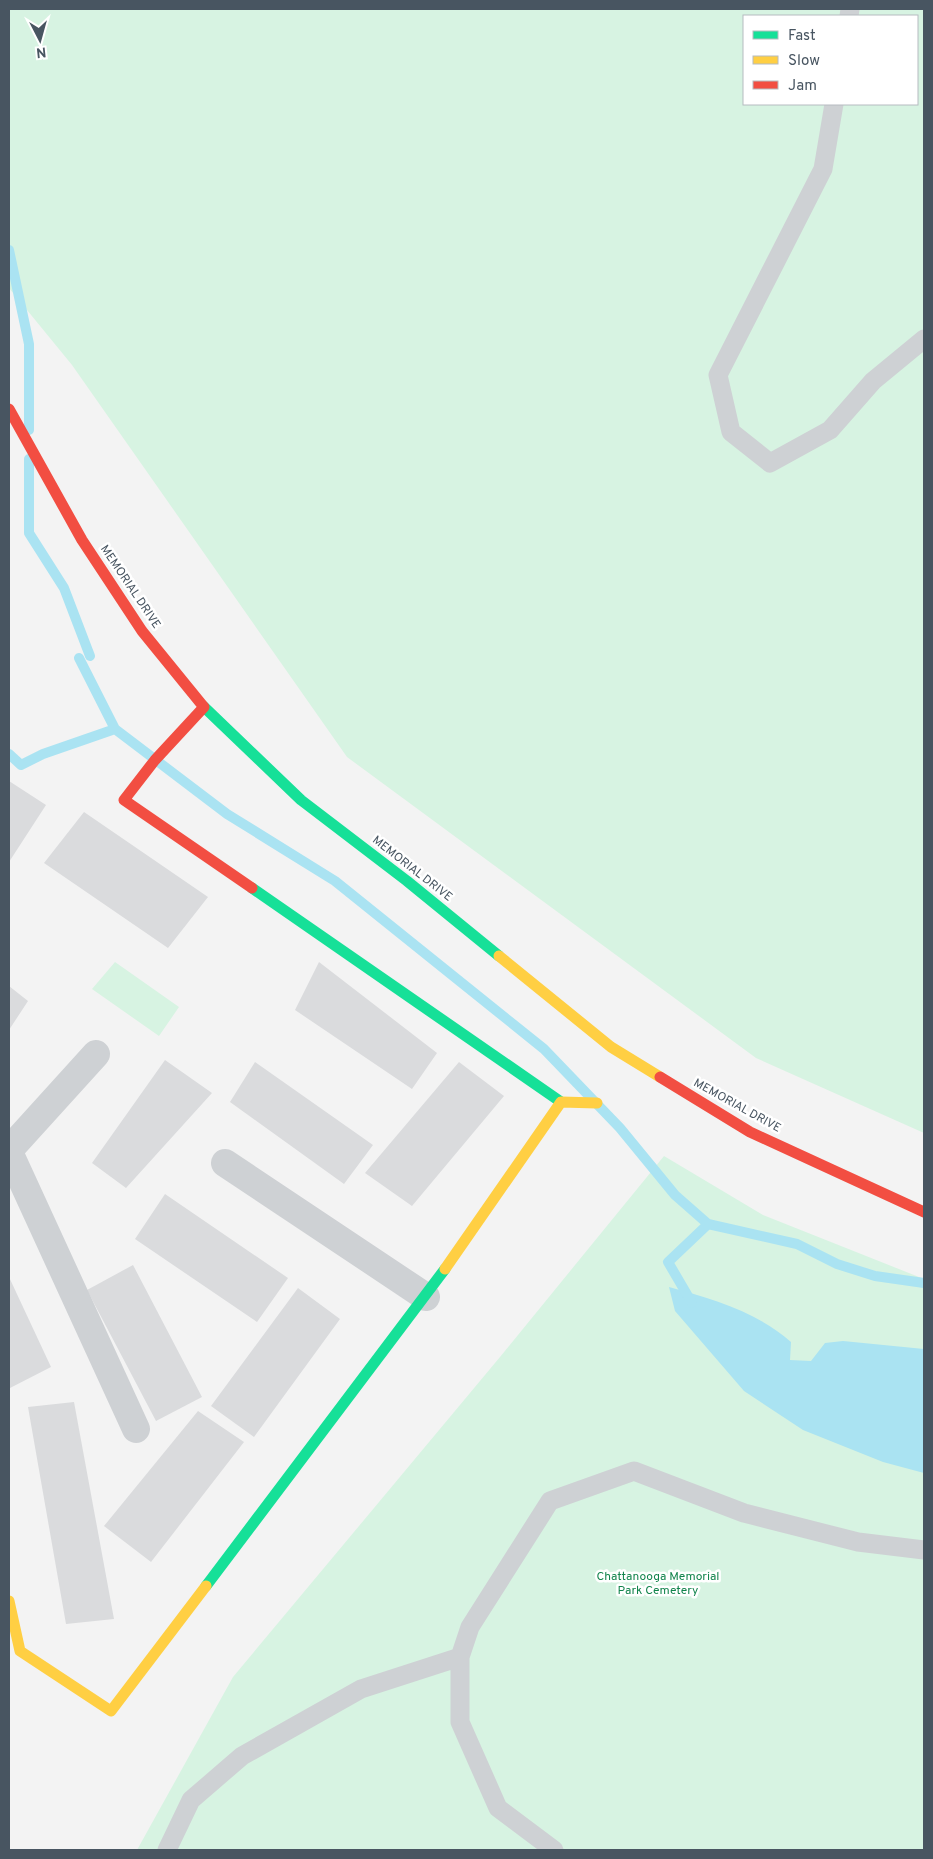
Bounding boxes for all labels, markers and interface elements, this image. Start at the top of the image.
north arrow [15,15,65,65]
legend [743,15,918,105]
text: Fast [788,27,816,46]
text: N [35,42,47,60]
text: Slow [788,52,820,71]
text: Jam [788,77,817,96]
street label: MEMORIAL DRIVE [96,542,164,632]
street label: MEMORIAL DRIVE [369,833,455,905]
street label: MEMORIAL DRIVE [690,1075,784,1137]
park label: Chattanooga Memorial Park Cemetery [597,1569,719,1599]

